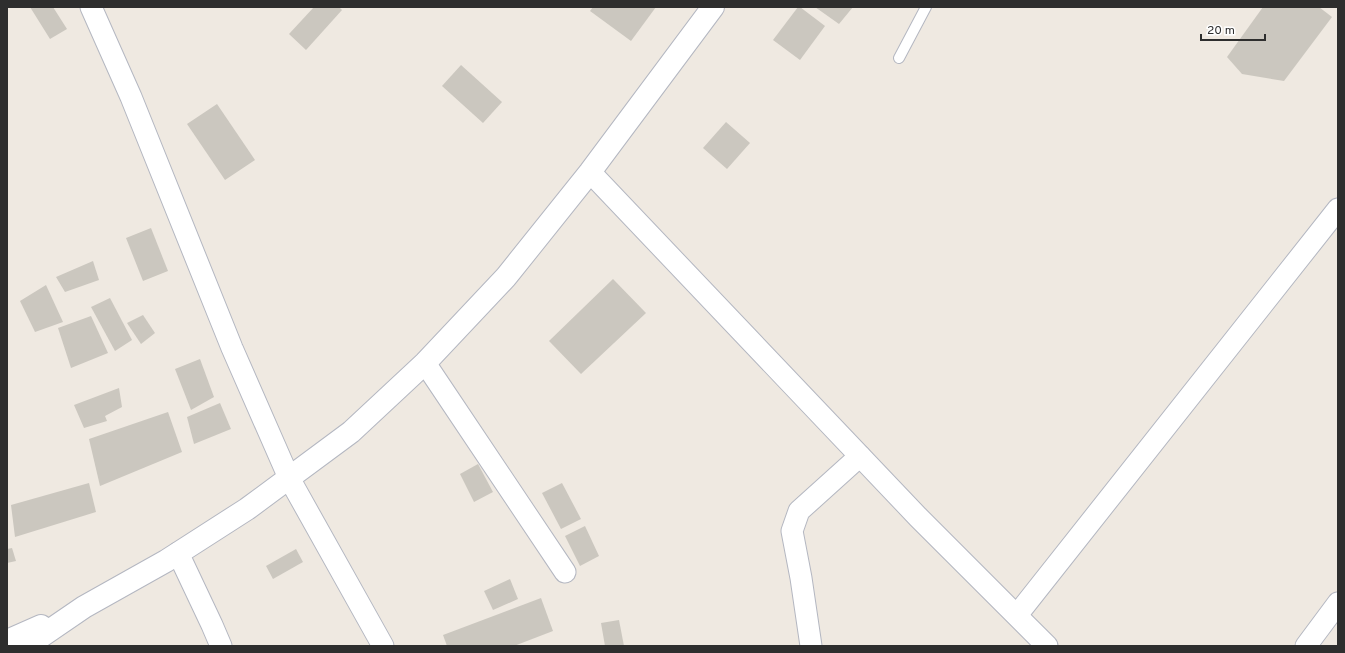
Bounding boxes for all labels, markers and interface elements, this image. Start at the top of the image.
scale bar [1201,16,1265,42]
text: 20 m [1207,23,1235,39]

